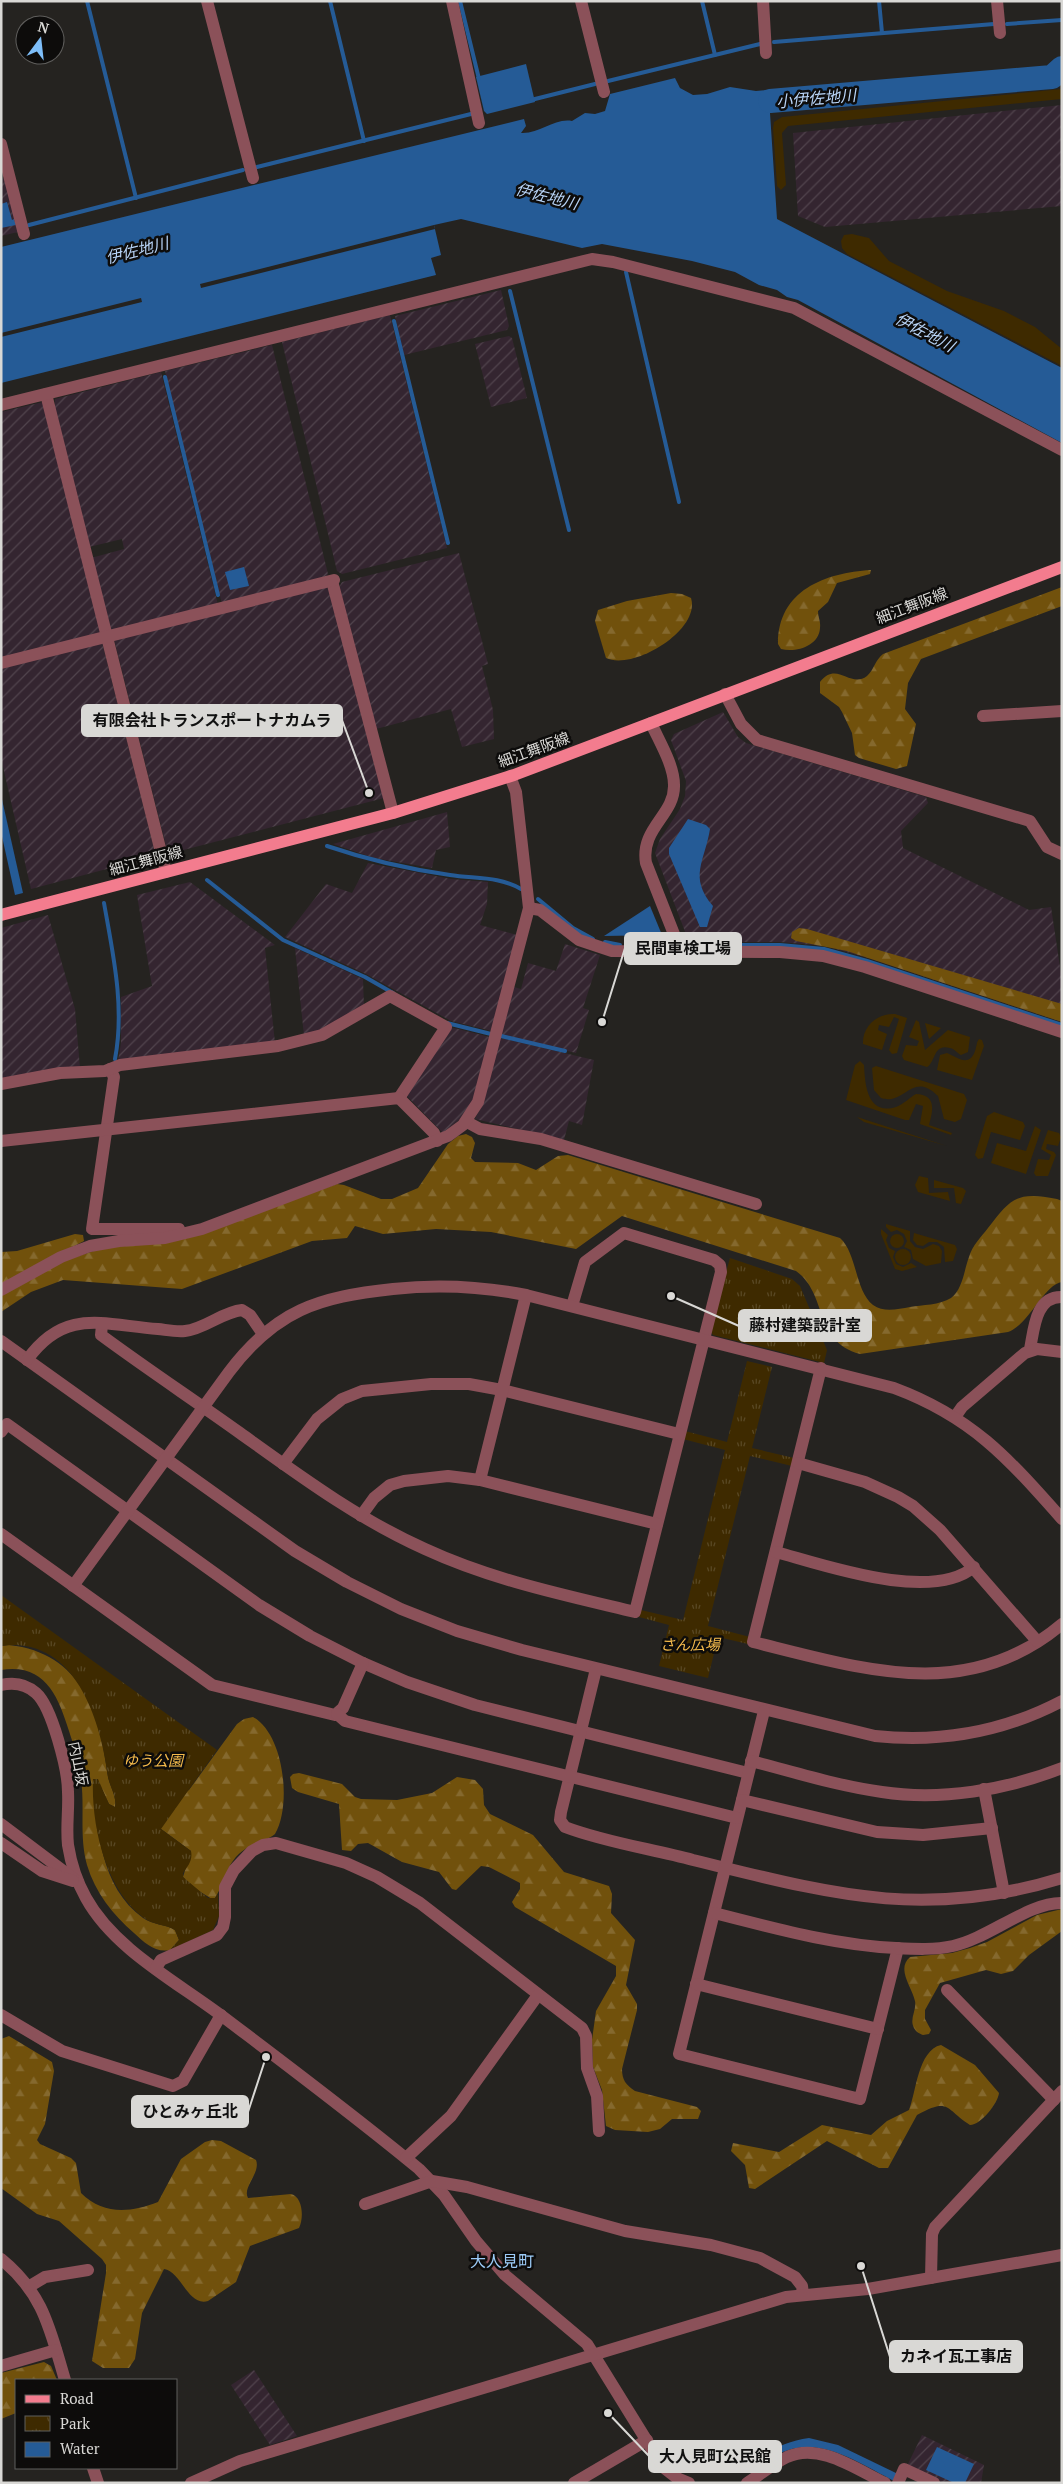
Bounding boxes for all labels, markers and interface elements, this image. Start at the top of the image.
north arrow [15,15,65,65]
text: N [36,16,51,38]
water label: 小伊佐地川 [775,83,859,112]
water label: 伊佐地川 [513,178,583,215]
water label: 伊佐地川 [103,231,173,268]
water label: 伊佐地川 [892,307,960,358]
street label: 細江舞阪線 [873,582,950,628]
callout: 有限会社トランスポートナカムラ [82,705,342,736]
text: 有限会社トランスポートナカムラ [93,709,331,731]
street label: 細江舞阪線 [495,727,572,771]
street label: 細江舞阪線 [107,841,185,879]
callout: 民間車検工場 [625,933,741,964]
text: 民間車検工場 [635,937,731,959]
callout: 藤村建築設計室 [739,1310,871,1341]
text: 藤村建築設計室 [749,1314,861,1336]
park label: さん広場 [660,1634,722,1654]
street label: 内山坂 [65,1740,93,1788]
park label: ゆう公園 [123,1750,185,1770]
callout: ひとみヶ丘北 [132,2096,248,2127]
text: ひとみヶ丘北 [142,2100,238,2122]
district label: 大人見町 [470,2250,534,2272]
callout: カネイ瓦工事店 [890,2341,1022,2372]
text: カネイ瓦工事店 [900,2345,1012,2367]
legend [15,2379,178,2469]
text: Road [60,2388,93,2408]
text: Park [60,2413,90,2433]
text: Water [60,2438,100,2458]
callout: 大人見町公民館 [649,2441,781,2472]
text: 大人見町公民館 [659,2445,771,2467]

